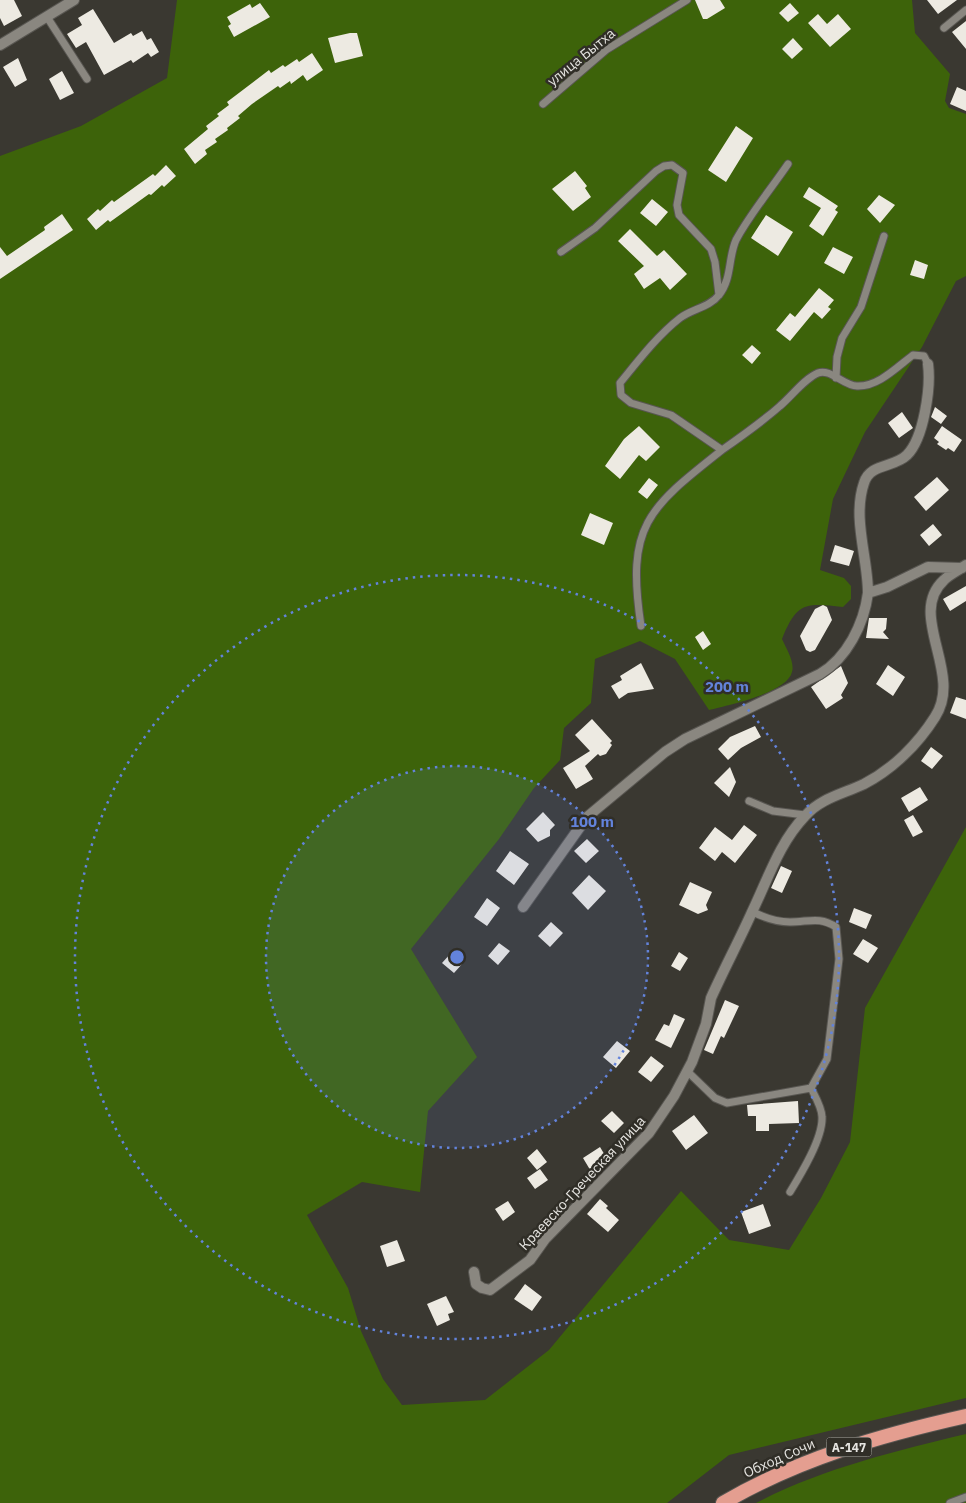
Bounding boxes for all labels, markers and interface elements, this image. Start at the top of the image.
street label: улица Бытха [543,24,619,90]
text: 200 m [705,677,749,696]
text: 100 m [570,812,614,831]
centre of rings [448,948,466,966]
street label: Краевско-Греческая улица [515,1112,649,1254]
street label: Обход Сочи [740,1434,818,1482]
road number: А-147 [826,1438,872,1456]

